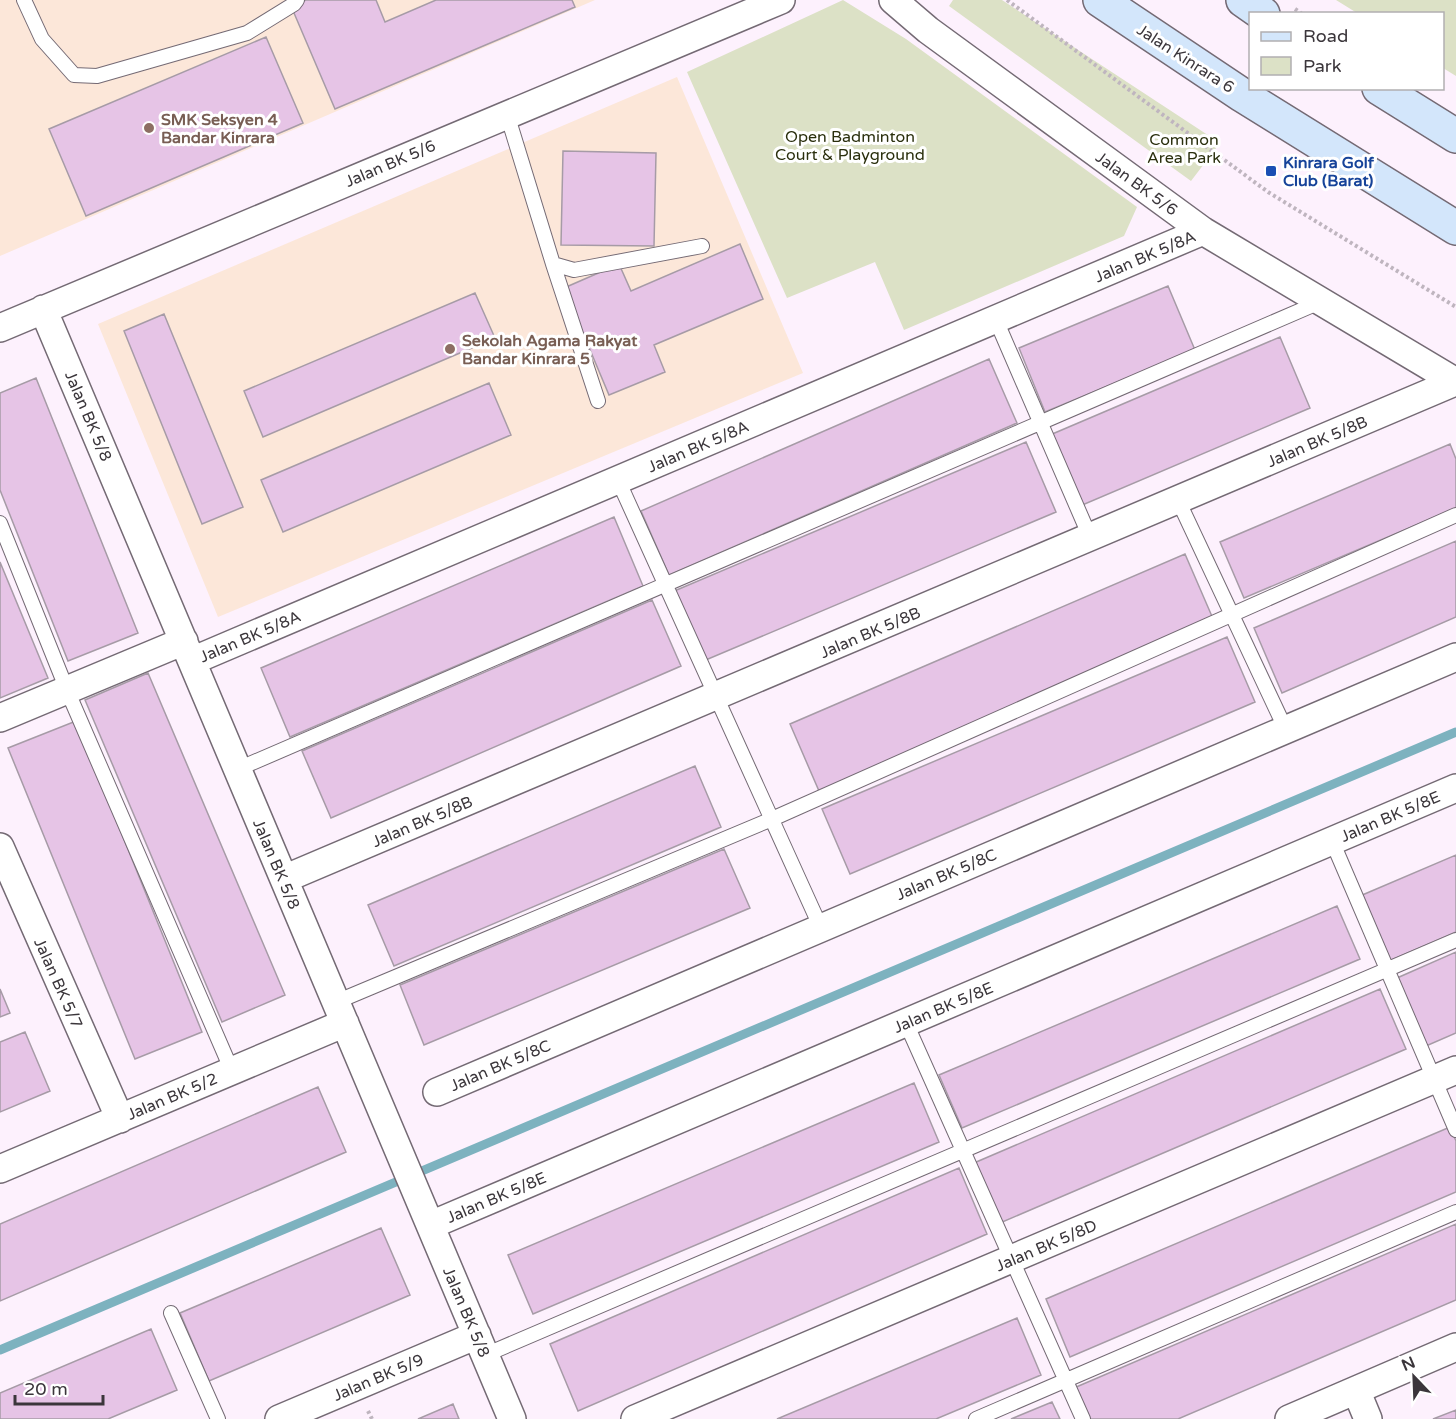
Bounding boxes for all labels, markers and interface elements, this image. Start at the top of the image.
legend [1249,12,1444,90]
street label: Jalan Kinrara 6 [1133,20,1238,98]
text: Road [1303,25,1348,47]
text: Park [1303,55,1342,77]
place label: SMK Seksyen 4 Bandar Kinrara [161,110,278,148]
marker: SMK Seksyen 4 Bandar Kinrara [142,121,156,135]
park label: Open Badminton Court & Playground [775,127,925,165]
park label: Common Area Park [1147,130,1221,168]
street label: Jalan BK 5/6 [342,136,439,192]
street label: Jalan BK 5/6 [1092,147,1181,220]
place label: Kinrara Golf Club (Barat) [1283,153,1375,191]
marker: Kinrara Golf Club (Barat) [1264,164,1278,178]
street label: Jalan BK 5/8A [1092,227,1199,287]
place label: Sekolah Agama Rakyat Bandar Kinrara 5 [462,331,638,369]
marker: Sekolah Agama Rakyat Bandar Kinrara 5 [443,342,457,356]
street label: Jalan BK 5/8 [60,368,116,465]
street label: Jalan BK 5/8B [1264,412,1371,472]
street label: Jalan BK 5/8A [645,417,752,477]
street label: Jalan BK 5/8B [817,603,924,663]
street label: Jalan BK 5/8A [197,607,304,667]
street label: Jalan BK 5/8E [1338,787,1443,847]
street label: Jalan BK 5/8B [369,792,476,852]
street label: Jalan BK 5/8 [248,816,304,913]
street label: Jalan BK 5/8C [893,845,1000,905]
street label: Jalan BK 5/7 [29,935,87,1032]
street label: Jalan BK 5/8E [891,978,996,1038]
street label: Jalan BK 5/8C [447,1036,554,1096]
street label: Jalan BK 5/2 [124,1069,221,1125]
street label: Jalan BK 5/8E [444,1168,549,1228]
street label: Jalan BK 5/8D [993,1216,1100,1276]
street label: Jalan BK 5/8 [438,1264,494,1361]
north arrow [1384,1347,1444,1407]
street label: Jalan BK 5/9 [330,1350,427,1406]
text: N [1399,1352,1418,1376]
scale bar [15,1368,104,1406]
text: 20 m [24,1378,68,1400]

